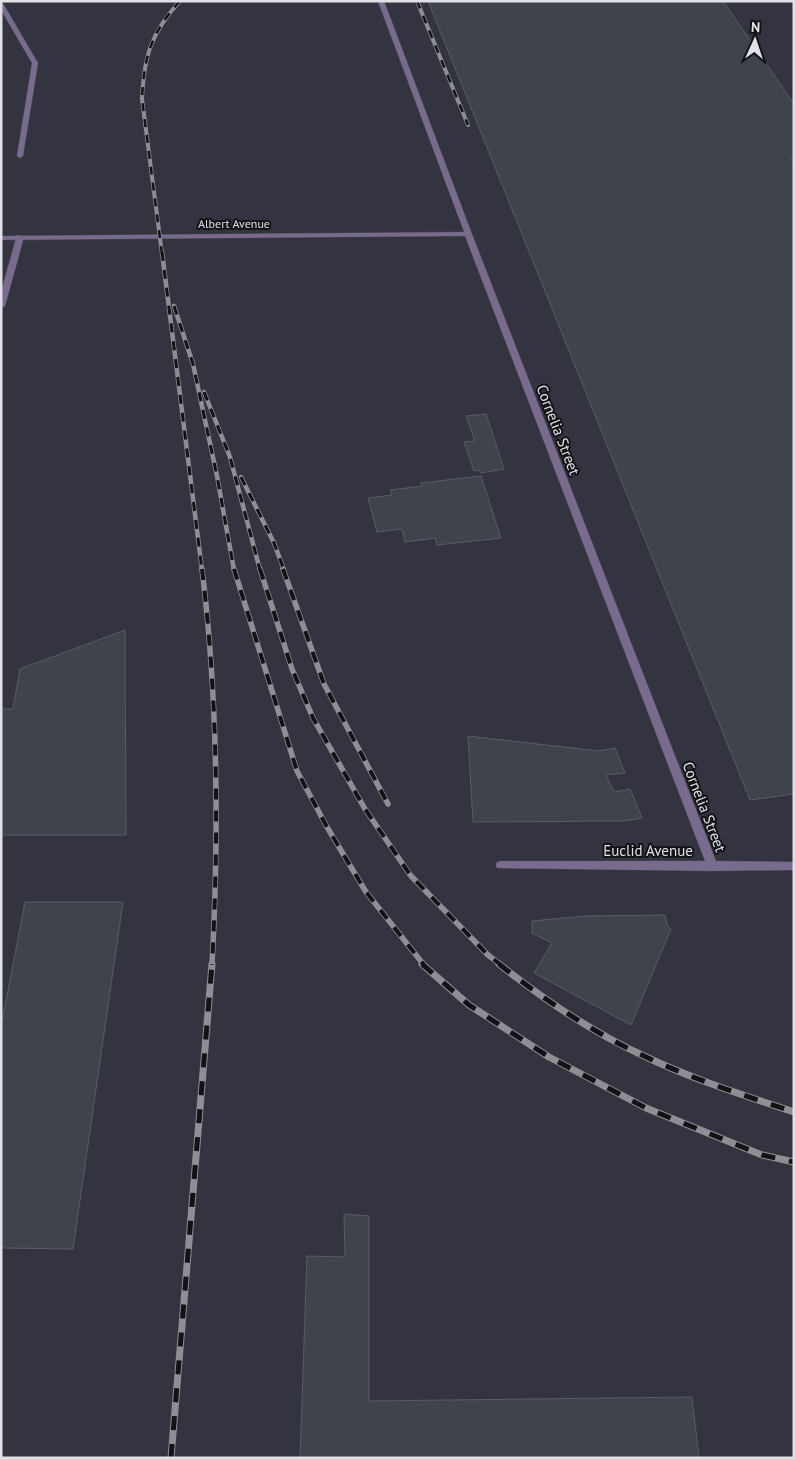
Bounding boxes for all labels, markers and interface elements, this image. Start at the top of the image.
north arrow [730,15,780,65]
text: N [751,18,761,36]
street label: Albert Avenue [198,216,270,231]
street label: Cornelia Street [533,382,584,478]
street label: Cornelia Street [679,759,730,855]
street label: Euclid Avenue [603,841,693,860]

